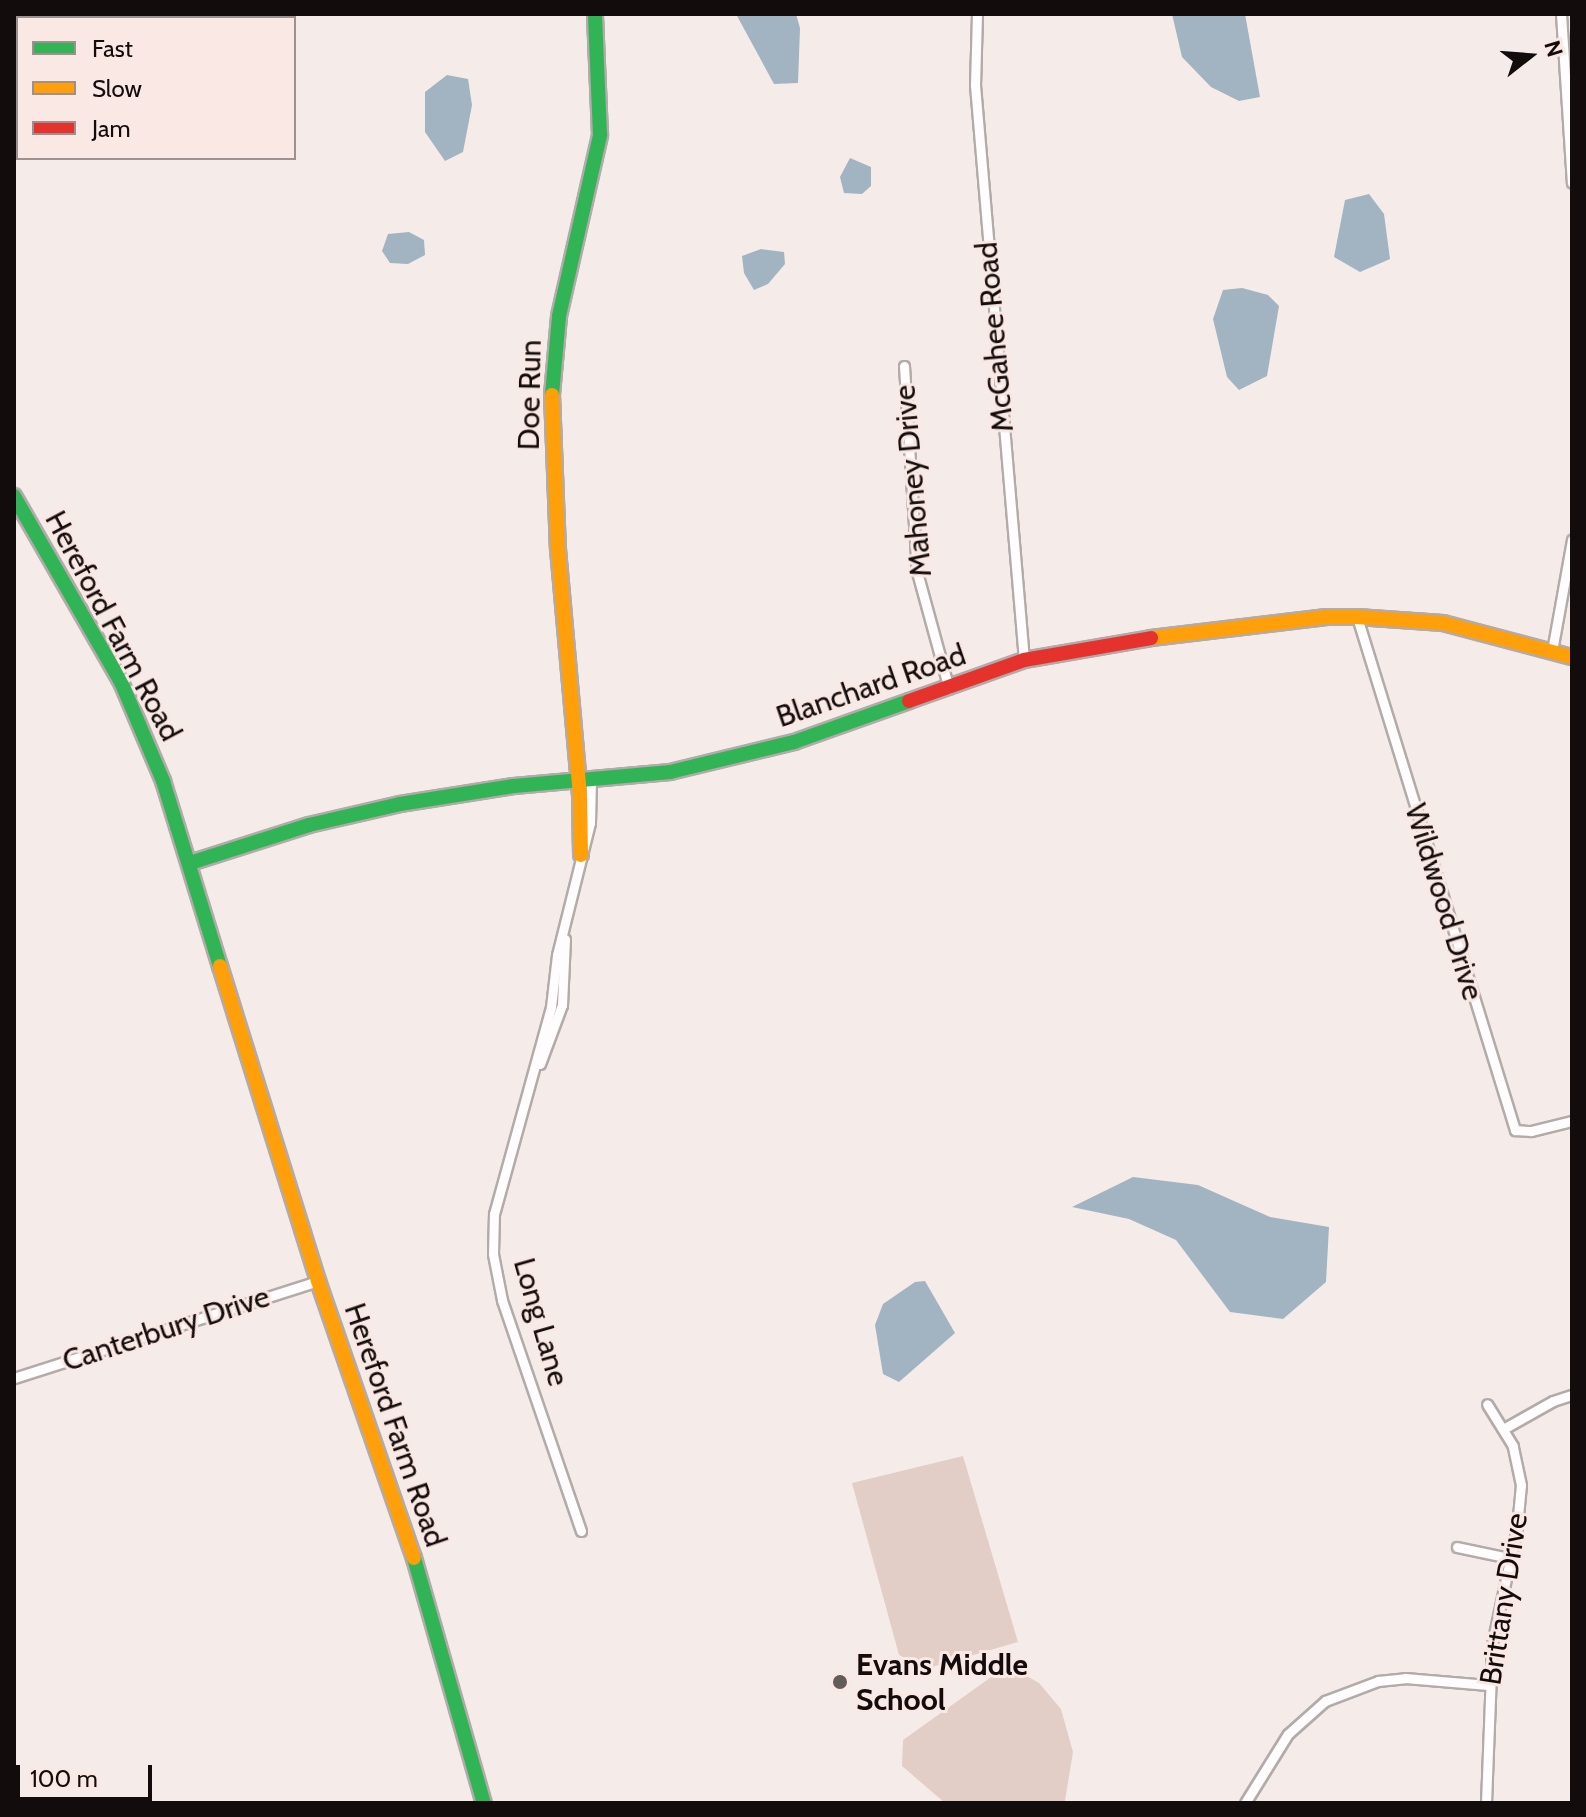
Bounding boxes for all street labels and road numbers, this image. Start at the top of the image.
street label: McGahee Road [969,240,1021,434]
street label: Doe Run [511,339,549,451]
street label: Mahoney Drive [887,384,939,578]
street label: Hereford Farm Road [37,505,189,747]
street label: Blanchard Road [772,637,970,735]
street label: Wildwood Drive [1397,799,1491,1005]
street label: Long Lane [506,1254,576,1390]
street label: Canterbury Drive [58,1279,274,1379]
street label: Hereford Farm Road [336,1299,454,1551]
street label: Brittany Drive [1473,1510,1535,1688]

